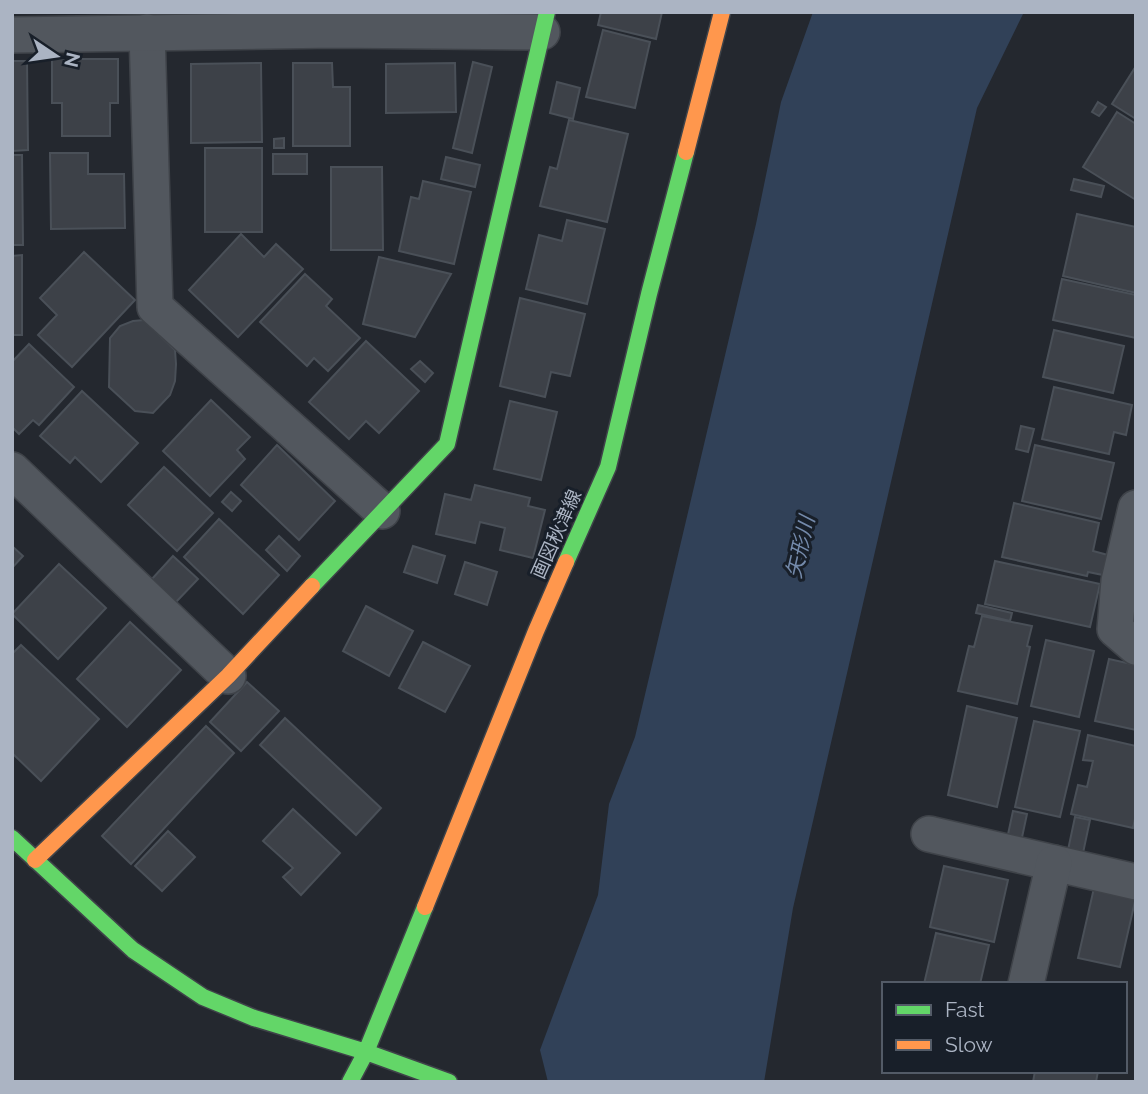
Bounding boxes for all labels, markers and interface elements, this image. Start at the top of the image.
north arrow [21,21,91,91]
text: N [60,50,85,69]
street label: 画図秋津線 [527,486,585,582]
water label: 矢形川 [781,512,820,581]
legend [882,982,1127,1073]
text: Fast [945,997,985,1022]
text: Slow [945,1032,993,1057]

